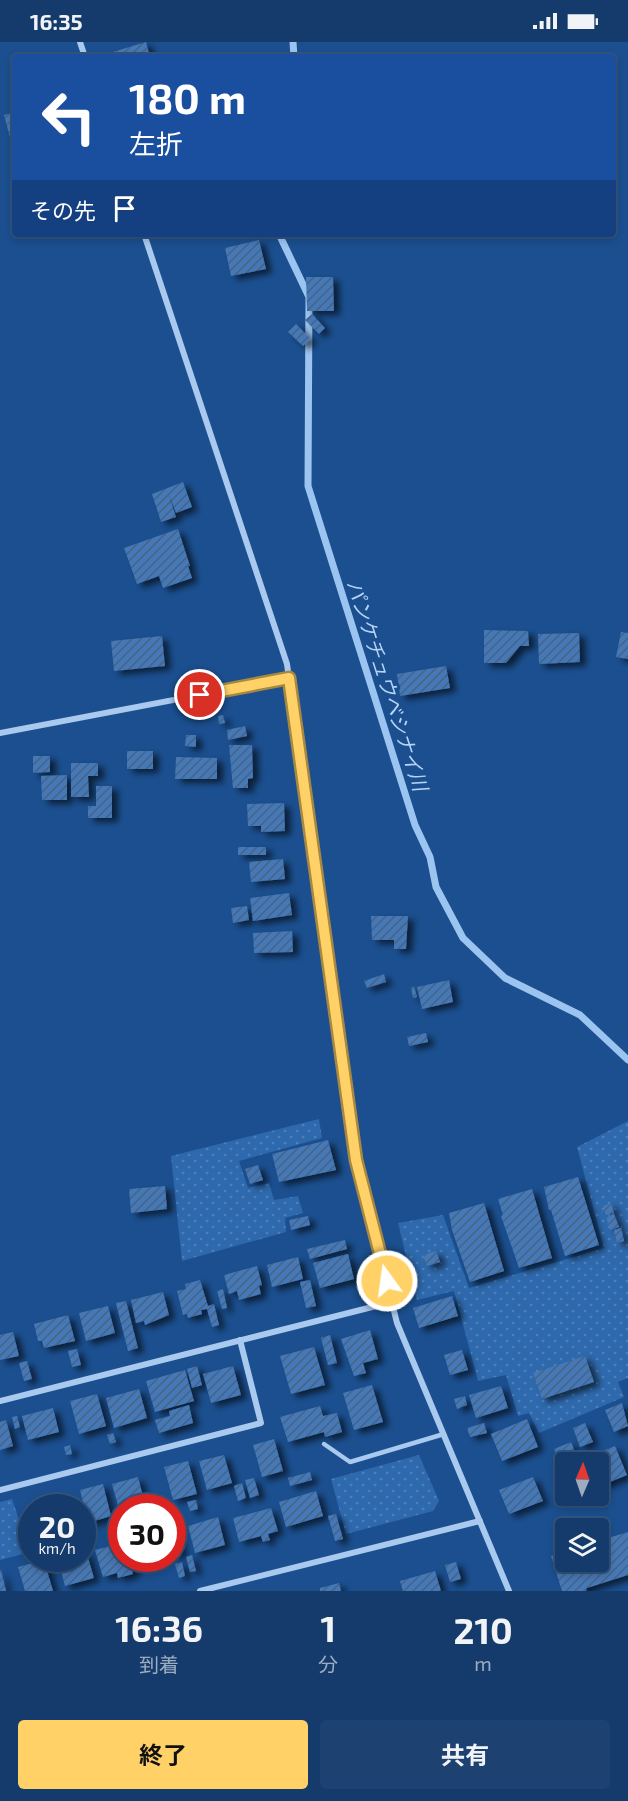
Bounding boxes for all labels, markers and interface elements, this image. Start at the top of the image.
text: 16:35 [30,8,83,34]
text: 180 m [129,72,246,122]
icon: left [30,78,108,156]
text: 左折 [129,127,183,159]
icon: arrive [108,192,141,225]
text: その先 [30,197,96,223]
water label: パンケチュウベシナイ川 [342,576,434,796]
pin [174,669,225,720]
icon: arrive [183,678,216,711]
position arrow [355,1249,419,1313]
north arrow [555,1452,609,1506]
map controls [555,1452,609,1572]
speed limit sign: 30 [108,1494,186,1572]
text: 20 [39,1508,75,1544]
button: layers [555,1518,609,1572]
text: km/h [38,1539,76,1557]
text: 16:36 [115,1606,203,1649]
text: 1 [320,1606,336,1649]
text: 210 [454,1608,513,1651]
text: m [474,1651,492,1675]
text: 到着 [139,1652,179,1676]
text: 分 [318,1652,338,1676]
button: 終了 [18,1720,308,1789]
button: 共有 [320,1720,610,1789]

